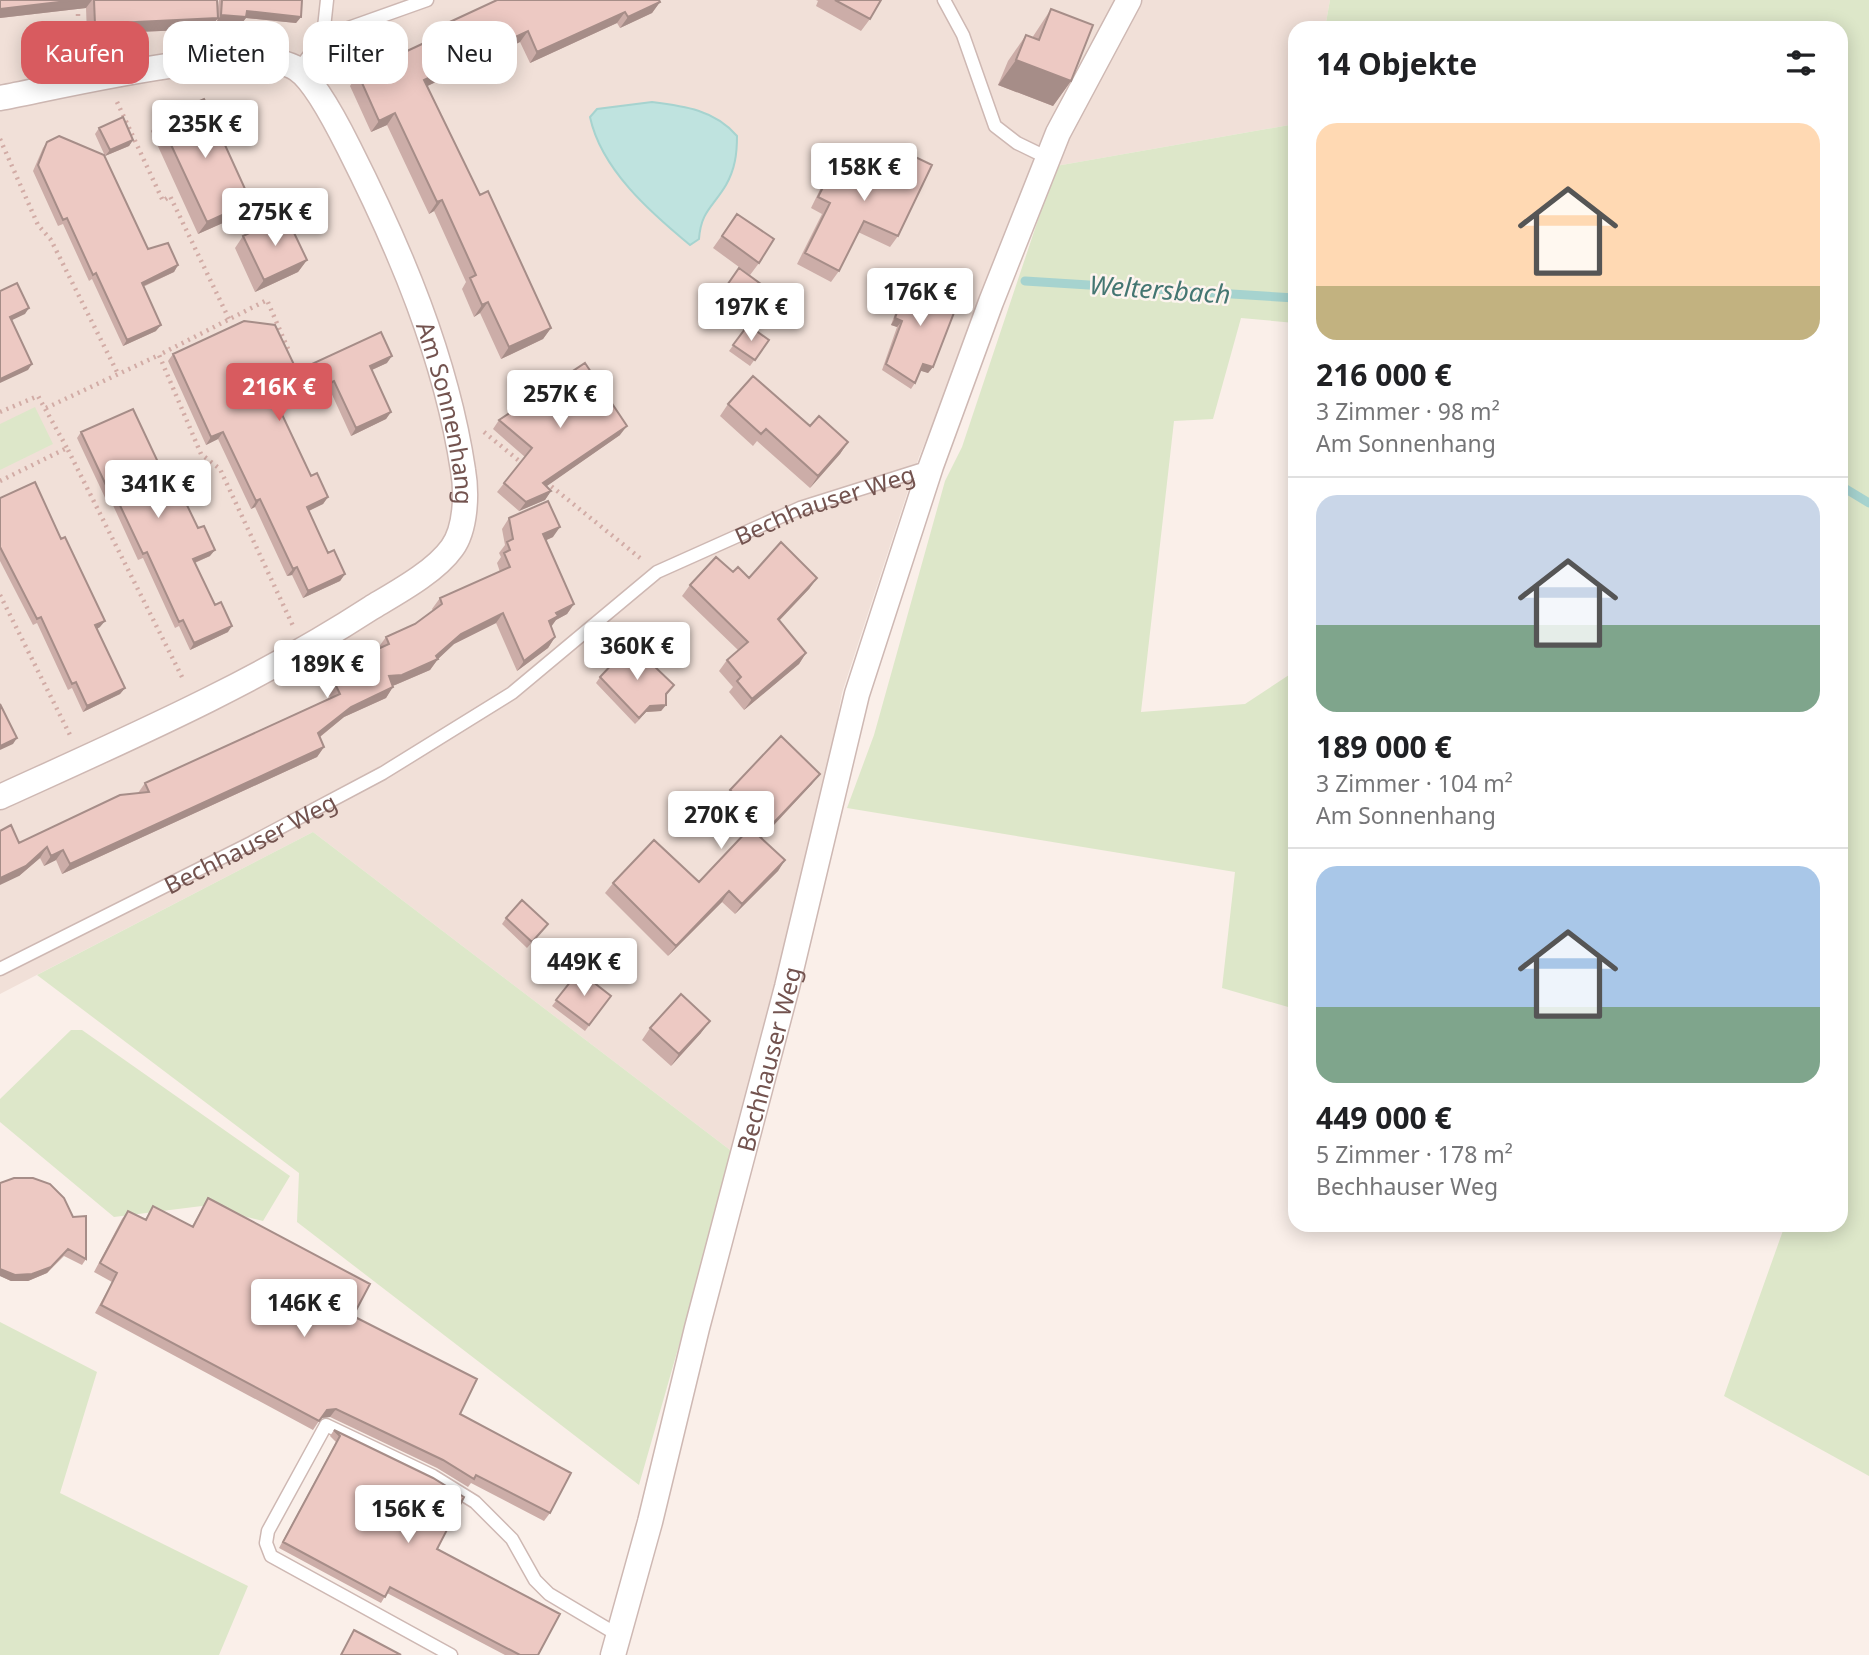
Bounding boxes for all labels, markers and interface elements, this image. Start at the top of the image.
chip: Kaufen [21,21,149,84]
chip: Mieten [163,21,289,84]
chip: Filter [303,21,408,84]
chip: Neu [422,21,517,84]
text: 14 Objekte [1316,43,1477,84]
icon: filters [1782,44,1820,82]
pin: 235K € [148,100,262,160]
text: 235K € [168,107,242,139]
pin: 158K € [807,144,921,203]
text: 158K € [827,150,901,182]
icon: home [1505,168,1631,294]
pin: 275K € [218,188,332,248]
text: 275K € [238,195,312,227]
water label: Weltersbach [1088,266,1232,312]
pin: 176K € [863,268,977,328]
text: 176K € [883,275,957,307]
pin: 197K € [694,284,808,343]
text: 197K € [714,290,788,322]
street label: Am Sonnenhang [409,317,482,505]
text: 216 000 € [1316,354,1452,395]
pin: 216K € [222,364,336,423]
text: 216K € [242,370,316,402]
pin: 257K € [503,370,617,430]
text: 257K € [523,377,597,409]
text: 3 Zimmer · 98 m² [1316,395,1500,427]
text: Am Sonnenhang [1316,427,1496,459]
street label: Bechhauser Weg [729,456,919,552]
pin: 341K € [101,461,215,520]
text: 341K € [121,467,195,499]
icon: home [1505,540,1631,666]
pin: 360K € [580,622,694,682]
text: 360K € [600,629,674,661]
pin: 189K € [270,640,384,700]
text: 189K € [290,647,364,679]
text: 189 000 € [1316,726,1452,767]
text: 3 Zimmer · 104 m² [1316,767,1513,799]
street label: Bechhauser Weg [158,784,342,901]
pin: 270K € [664,792,778,851]
text: 270K € [684,798,758,830]
text: Am Sonnenhang [1316,799,1496,831]
icon: home [1505,911,1631,1037]
pin: 449K € [527,939,641,998]
text: 449K € [547,945,621,977]
street label: Bechhauser Weg [728,963,808,1155]
text: 449 000 € [1316,1097,1452,1138]
text: 5 Zimmer · 178 m² [1316,1138,1513,1170]
text: Bechhauser Weg [1316,1170,1498,1202]
pin: 146K € [247,1280,361,1339]
text: 146K € [267,1286,341,1318]
pin: 156K € [351,1486,465,1545]
text: 156K € [371,1492,445,1524]

